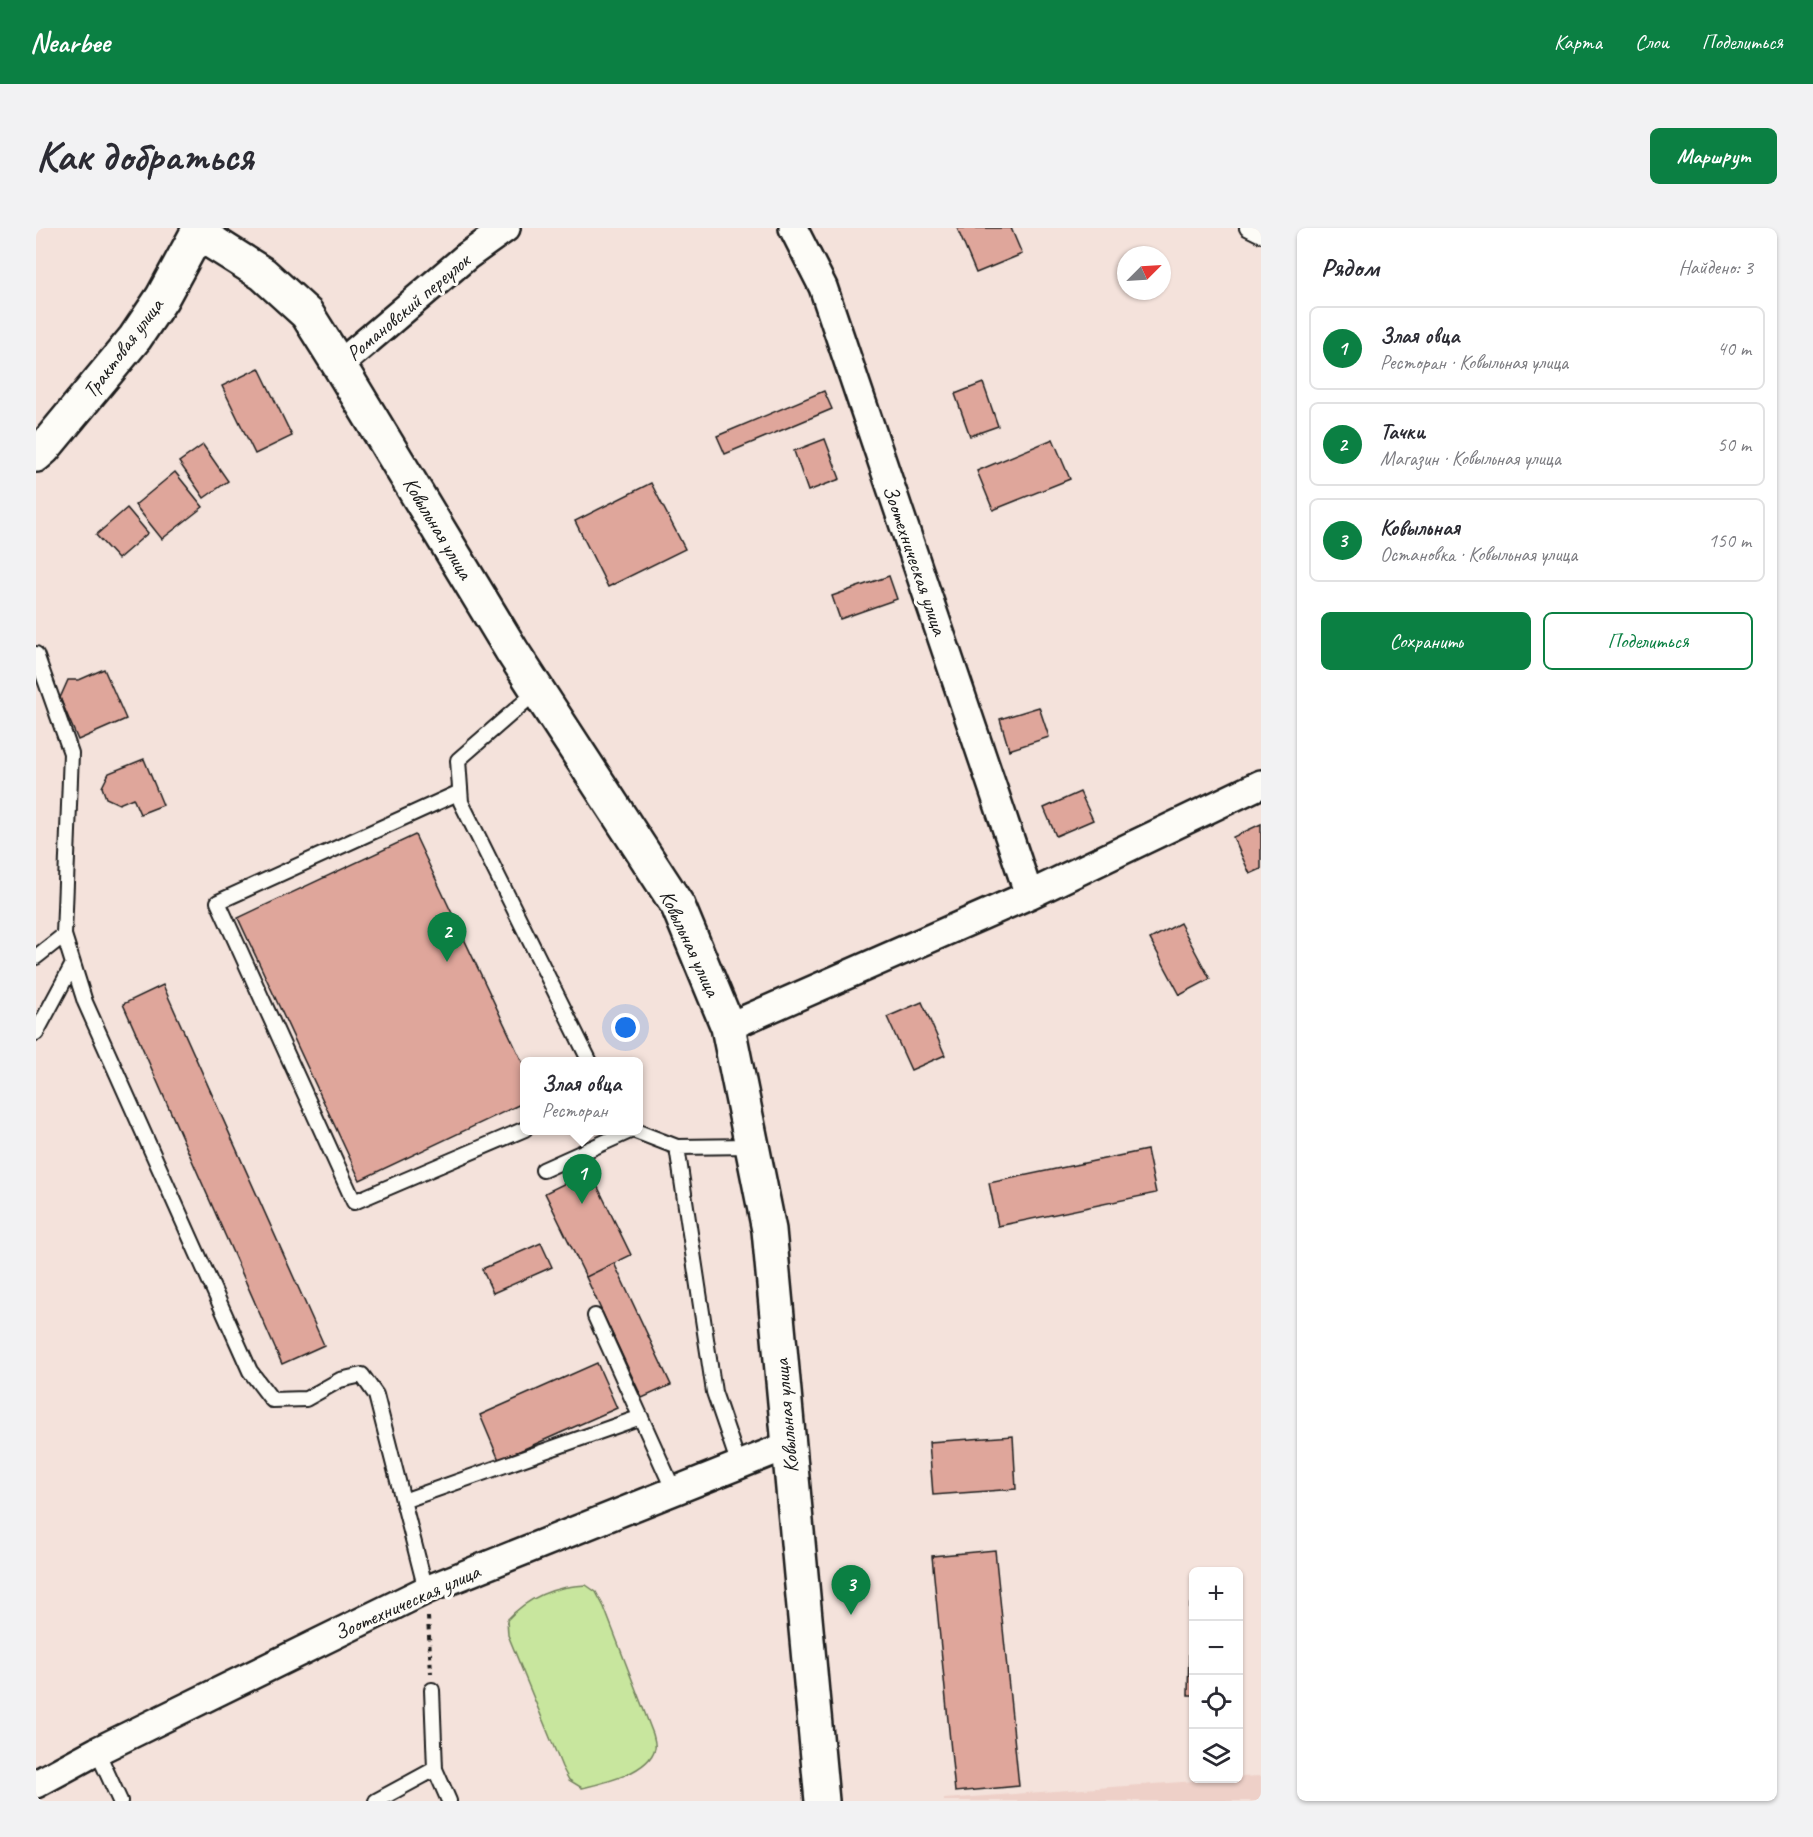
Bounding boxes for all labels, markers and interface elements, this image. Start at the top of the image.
text: Nearbee [30,25,110,60]
text: Карта [1554,29,1602,55]
text: Слои [1635,29,1669,55]
text: Поделиться [1702,29,1783,55]
button: Маршрут [1650,128,1777,184]
text: Как добраться [36,130,253,183]
street label: Романовский переулок [341,246,477,366]
north arrow [1117,246,1171,300]
text: Рядом [1321,251,1379,284]
text: Найдено: 3 [1678,255,1753,280]
street label: Трактовая улица [77,292,170,403]
text: Злая овца [1380,322,1459,350]
text: 1 [1338,336,1347,361]
text: 40 m [1717,336,1751,361]
text: Ресторан · Ковыльная улица [1380,350,1568,375]
text: Тачки [1380,418,1425,446]
text: 2 [1338,432,1347,457]
text: 50 m [1717,432,1751,457]
text: Магазин · Ковыльная улица [1380,446,1561,471]
street label: Ковыльная улица [397,472,479,585]
street label: Зоотехническая улица [877,482,953,640]
text: Ковыльная [1380,514,1460,542]
text: 3 [1338,528,1347,553]
text: 150 m [1708,528,1751,553]
text: Остановка · Ковыльная улица [1380,542,1577,567]
button: Сохранить [1321,612,1531,670]
button: Поделиться [1543,612,1753,670]
street label: Ковыльная улица [654,886,727,1002]
pin: 2 [428,912,466,962]
your location [611,1013,640,1042]
popup [520,1057,643,1135]
text: Злая овца [542,1070,621,1098]
text: Ресторан [542,1098,608,1123]
pin: 1 [562,1154,602,1204]
street label: Ковыльная улица [768,1356,804,1474]
street label: Зоотехническая улица [330,1557,486,1646]
pin: 3 [832,1566,870,1615]
map controls [1189,1567,1243,1783]
button: + [1189,1567,1243,1621]
button: − [1189,1621,1243,1675]
button: locate [1189,1675,1243,1729]
button: layers [1189,1729,1243,1783]

